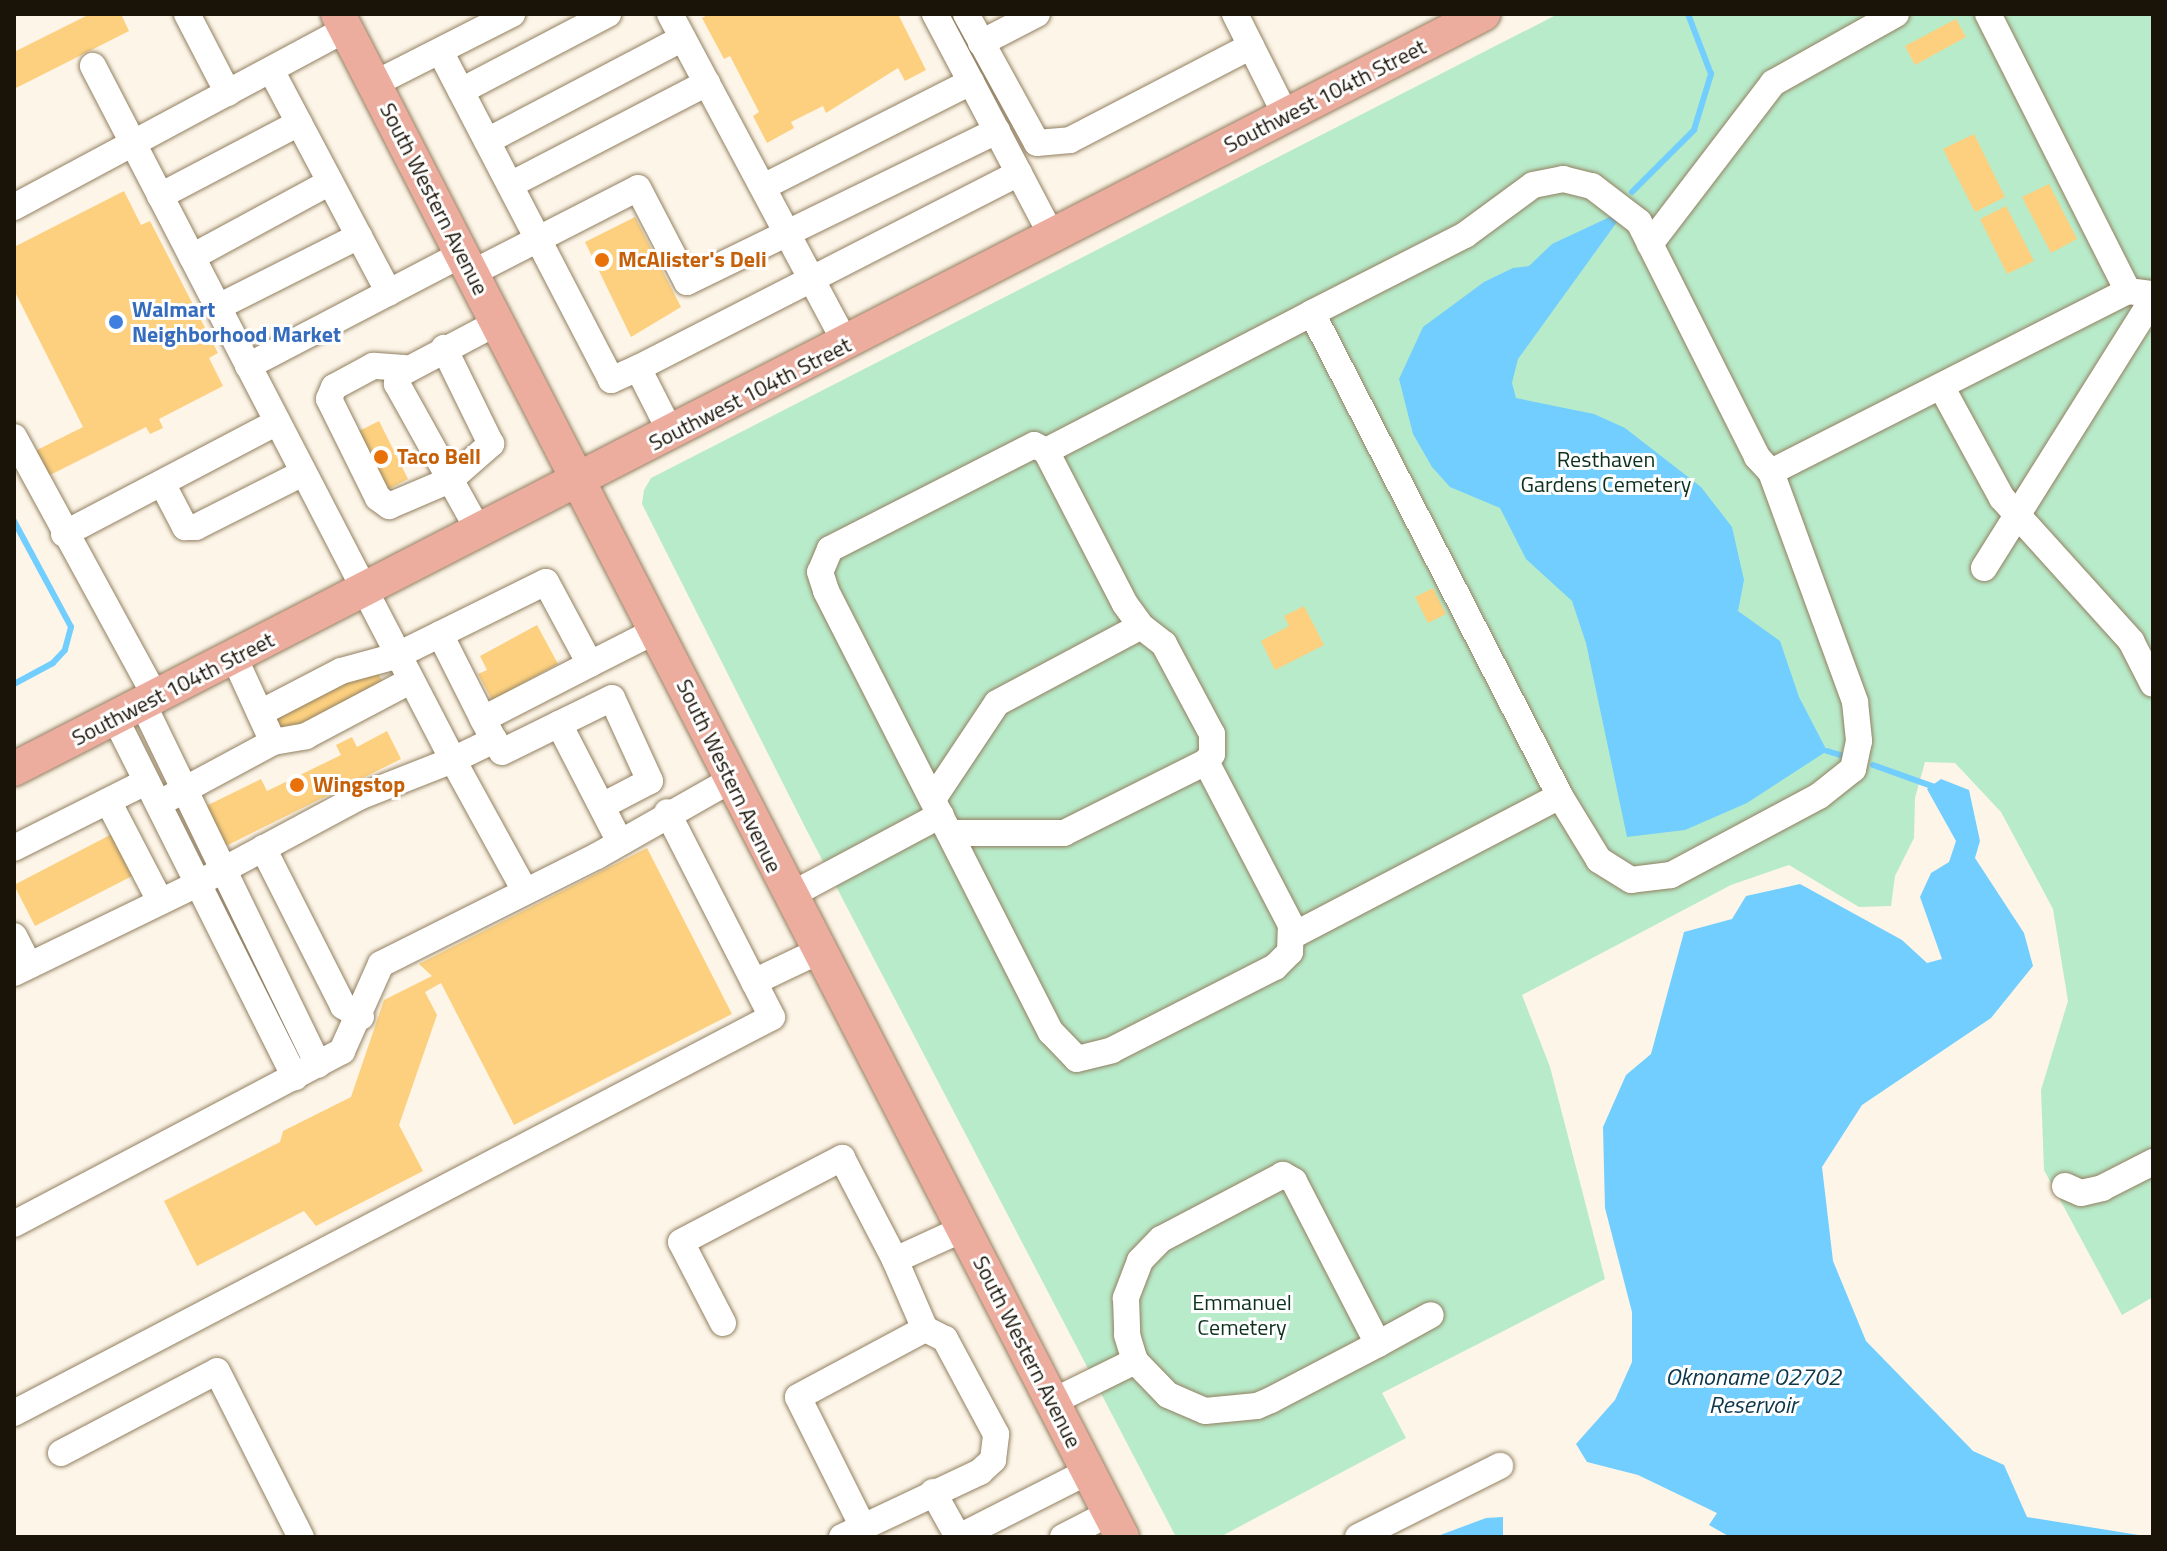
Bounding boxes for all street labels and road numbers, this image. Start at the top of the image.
street label: Southwest 104th Street [1220,34,1430,158]
street label: South Western Avenue [374,99,494,299]
street label: Southwest 104th Street [645,332,855,456]
street label: Southwest 104th Street [68,627,278,751]
street label: South Western Avenue [671,675,787,877]
street label: South Western Avenue [967,1252,1087,1452]

